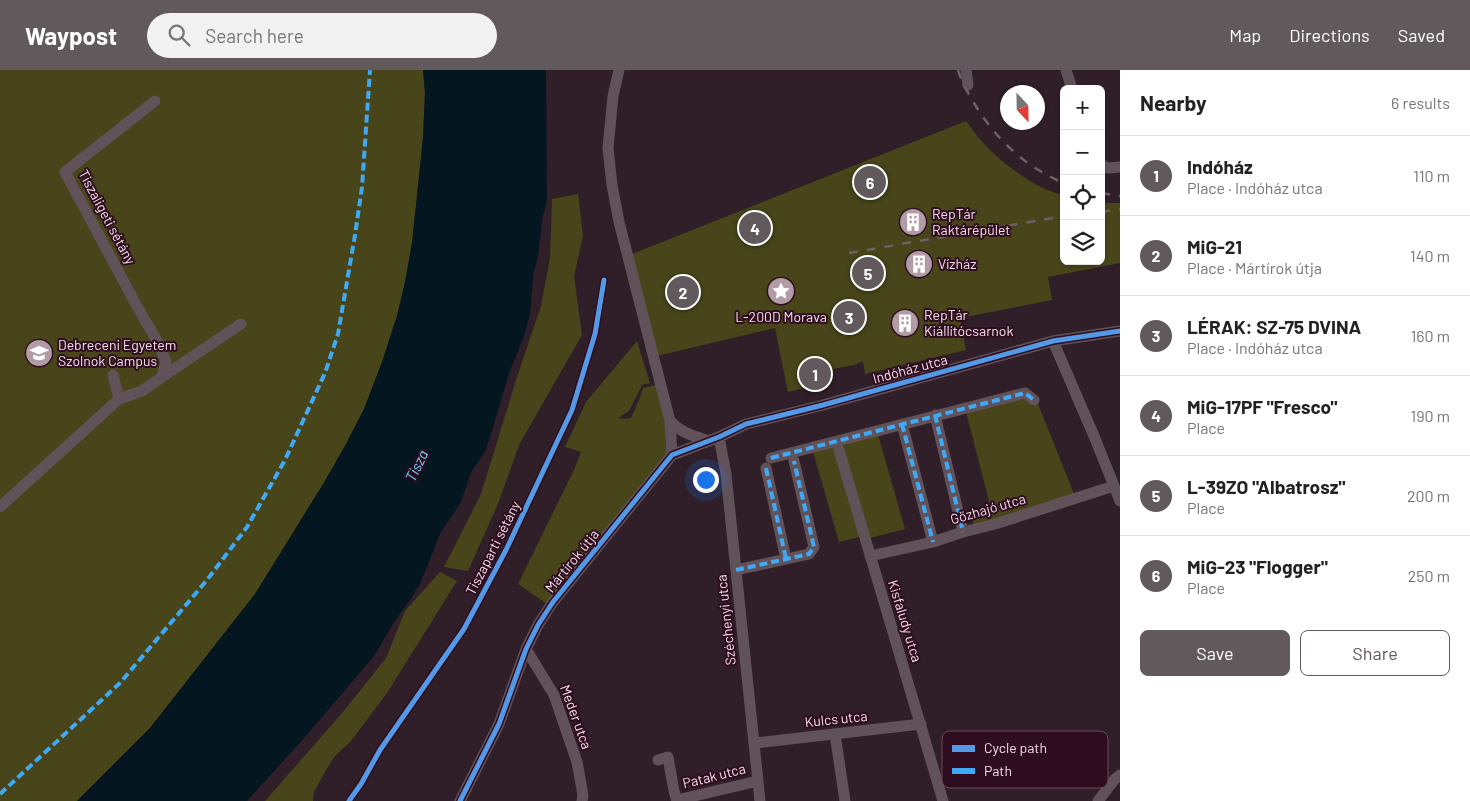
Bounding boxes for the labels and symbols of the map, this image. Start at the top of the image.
north arrow [1000,85,1045,130]
pin: 6 [854,163,886,201]
street label: Tiszaligeti sétány [75,167,140,267]
place label: RepTár Raktárépület [932,205,1010,238]
building icon: RepTár Raktárépület [898,207,928,237]
pin: 4 [739,209,771,247]
building icon: Vízház [904,249,934,279]
pin: 5 [852,254,884,292]
place label: Vízház [938,255,976,272]
pin: 2 [667,273,699,311]
place icon: L-200D Morava [766,276,796,306]
pin: 3 [833,298,865,336]
place label: RepTár Kiállítócsarnok [924,306,1013,339]
place label: L-200D Morava [735,308,827,325]
building icon: RepTár Kiállítócsarnok [890,308,920,338]
place label: Debreceni Egyetem Szolnok Campus [58,336,176,369]
school or university icon: Debreceni Egyetem Szolnok Campus [24,338,54,368]
street label: Indóház utca [871,350,949,387]
pin: 1 [799,355,831,393]
water label: Tisza [401,447,431,484]
your location [693,467,719,493]
street label: Gőzhajó utca [948,490,1027,527]
street label: Tiszaparti sétány [462,497,524,598]
street label: Mártírok útja [541,526,602,596]
street label: Széchenyi utca [712,574,739,666]
street label: Kisfaludy utca [885,578,926,664]
street label: Meder utca [557,682,596,751]
street label: Kulcs utca [804,707,868,730]
legend [942,731,1108,788]
text: Cycle path [984,739,1047,756]
street label: Patak utca [681,759,747,792]
text: Path [984,762,1012,779]

